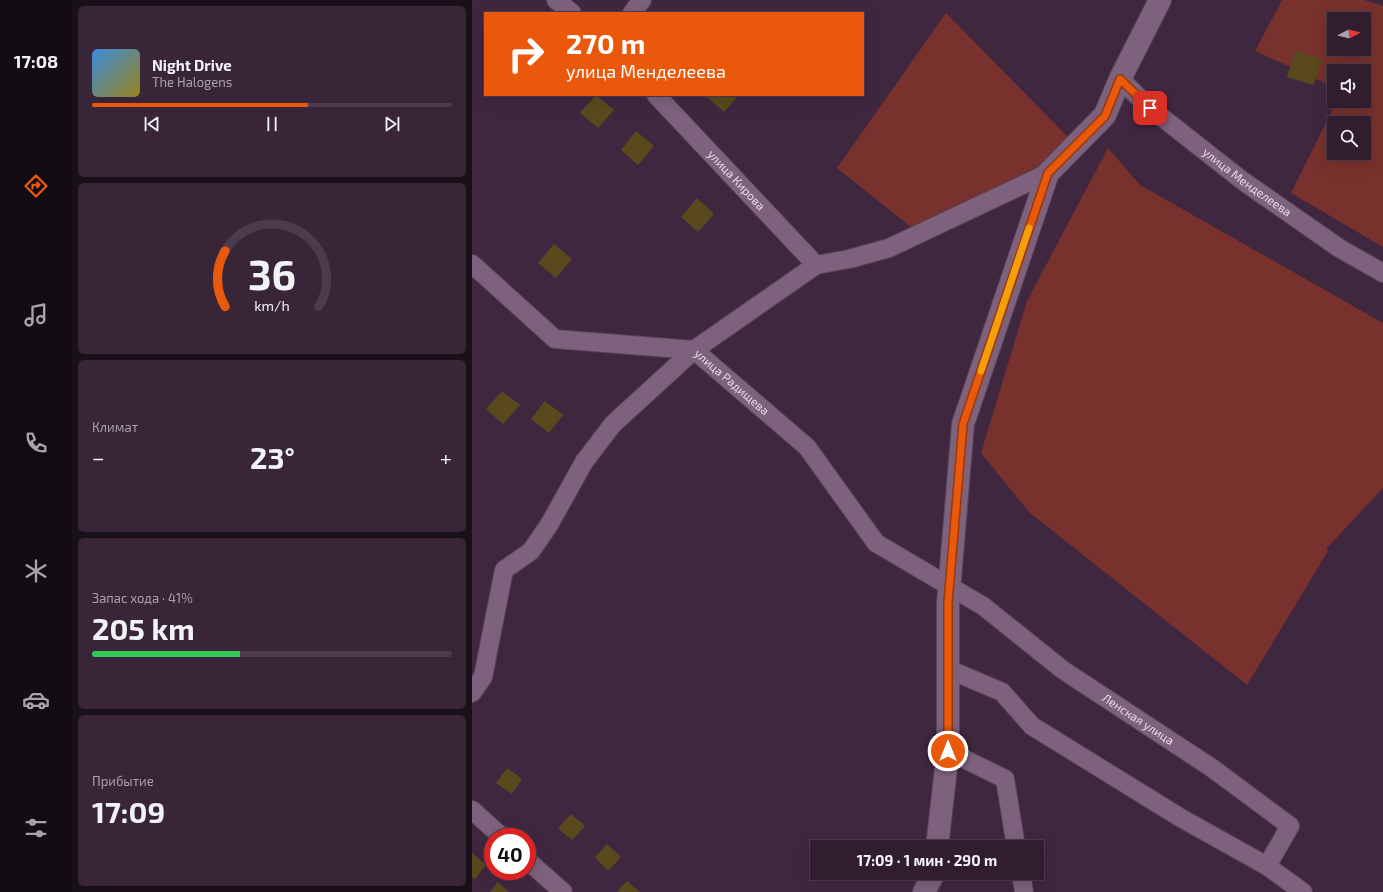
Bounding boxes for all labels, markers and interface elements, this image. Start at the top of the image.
north arrow [1327,12,1371,56]
map controls [1327,12,1371,160]
text: 270 m [566,26,645,60]
icon: right [500,28,552,80]
text: 17:08 [14,50,58,72]
text: Night Drive [152,56,232,74]
text: улица Менделеева [566,60,726,82]
button: sound [1327,64,1371,108]
text: The Halogens [152,74,232,90]
pin [1133,91,1167,125]
icon: arrive [1139,97,1161,119]
icon: previous [141,113,163,135]
icon: pause [261,113,283,135]
icon: next [381,113,403,135]
button: search [1327,116,1371,160]
street label: улица Менделеева [1200,144,1295,219]
street label: улица Кирова [704,146,769,213]
icon: directions [22,172,50,200]
text: 36 [248,248,296,298]
text: km/h [254,296,290,313]
icon: music [22,301,50,329]
street label: улица Радищева [692,346,772,417]
text: Климат [92,419,138,435]
icon: phone [22,429,50,457]
text: 23° [250,439,295,475]
text: − [92,444,105,470]
text: + [440,444,452,470]
icon: climate [22,557,50,585]
text: Запас хода · 41% [92,590,193,606]
text: 205 km [92,610,195,646]
icon: car [22,686,50,714]
street label: Ленская улица [1100,690,1177,747]
position arrow [927,730,969,772]
text: Прибытие [92,773,154,789]
text: 17:09 [92,793,165,829]
icon: filters [22,814,50,842]
speed limit sign: 40 [484,828,536,880]
text: 17:09 · 1 мин · 290 m [857,851,997,869]

